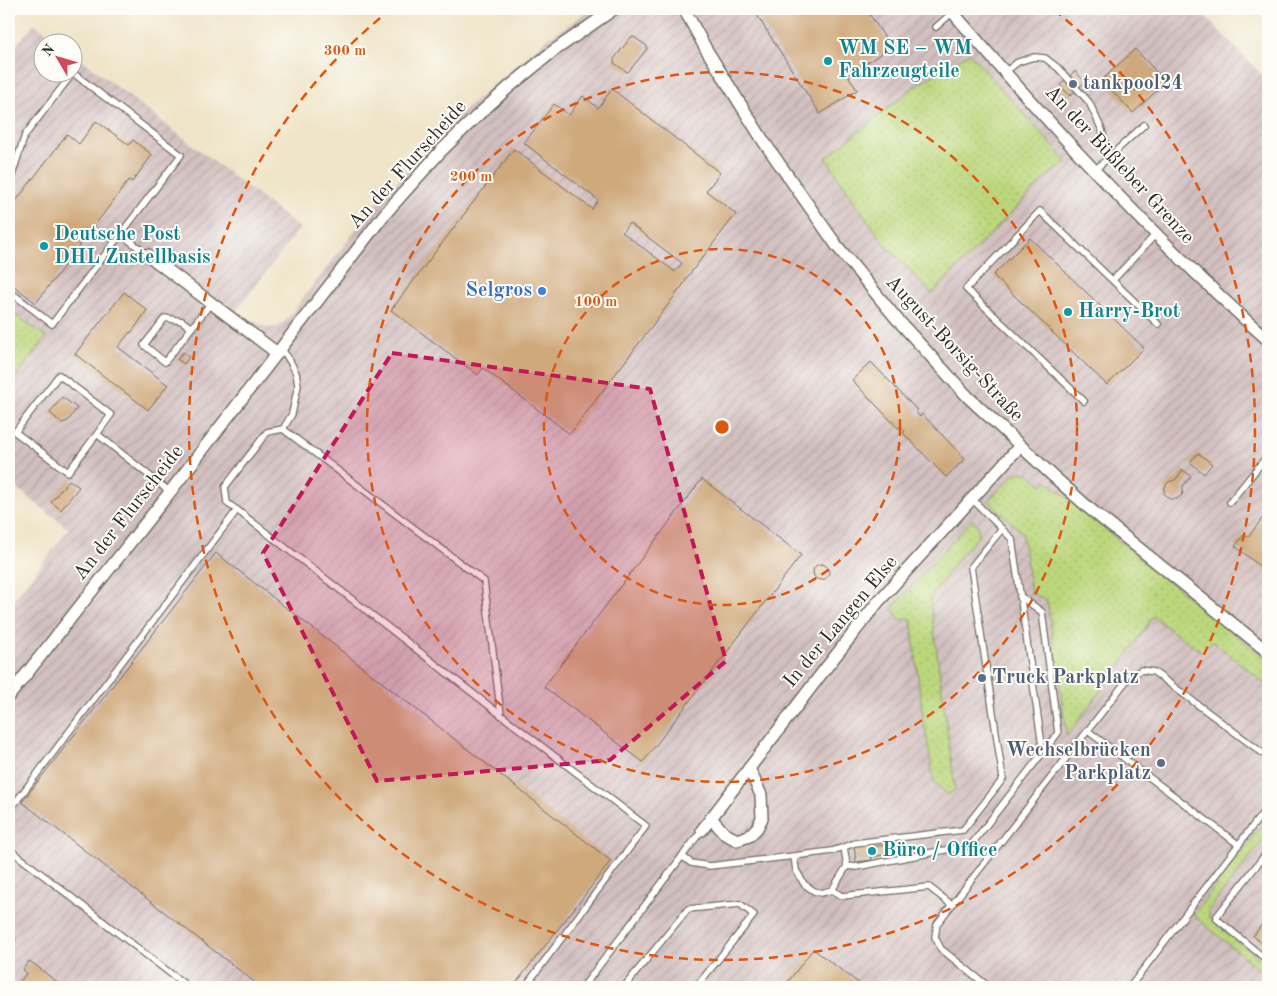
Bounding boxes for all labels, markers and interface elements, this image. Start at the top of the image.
north arrow [32,32,82,82]
place label: WM SE – WM Fahrzeugteile [838,39,972,82]
text: N [40,42,58,59]
text: 300 m [324,44,366,59]
marker: WM SE – WM Fahrzeugteile [822,55,834,67]
place label: tankpool24 [1083,74,1183,94]
marker: tankpool24 [1067,78,1079,90]
street label: An der Büßleber Grenze [1041,82,1197,248]
street label: An der Flurscheide [345,97,471,233]
text: 200 m [450,170,492,185]
place label: Deutsche Post DHL Zustellbasis [54,225,211,268]
marker: Deutsche Post DHL Zustellbasis [38,240,50,252]
street label: August-Borsig-Straße [881,272,1027,426]
place label: Selgros [466,281,532,301]
marker: Selgros [536,285,548,297]
text: 100 m [575,295,617,310]
place label: Harry-Brot [1078,302,1180,322]
marker: Harry-Brot [1062,306,1074,318]
centre of rings [713,418,731,436]
street label: An der Flurscheide [70,442,188,584]
street label: In der Langen Else [780,552,902,692]
place label: Truck Parkplatz [992,668,1139,688]
marker: Truck Parkplatz [976,672,988,684]
place label: Wechselbrücken Parkplatz [1006,741,1151,784]
marker: Wechselbrücken Parkplatz [1155,757,1167,769]
place label: Büro / Office [882,841,997,861]
marker: Büro / Office [866,845,878,857]

